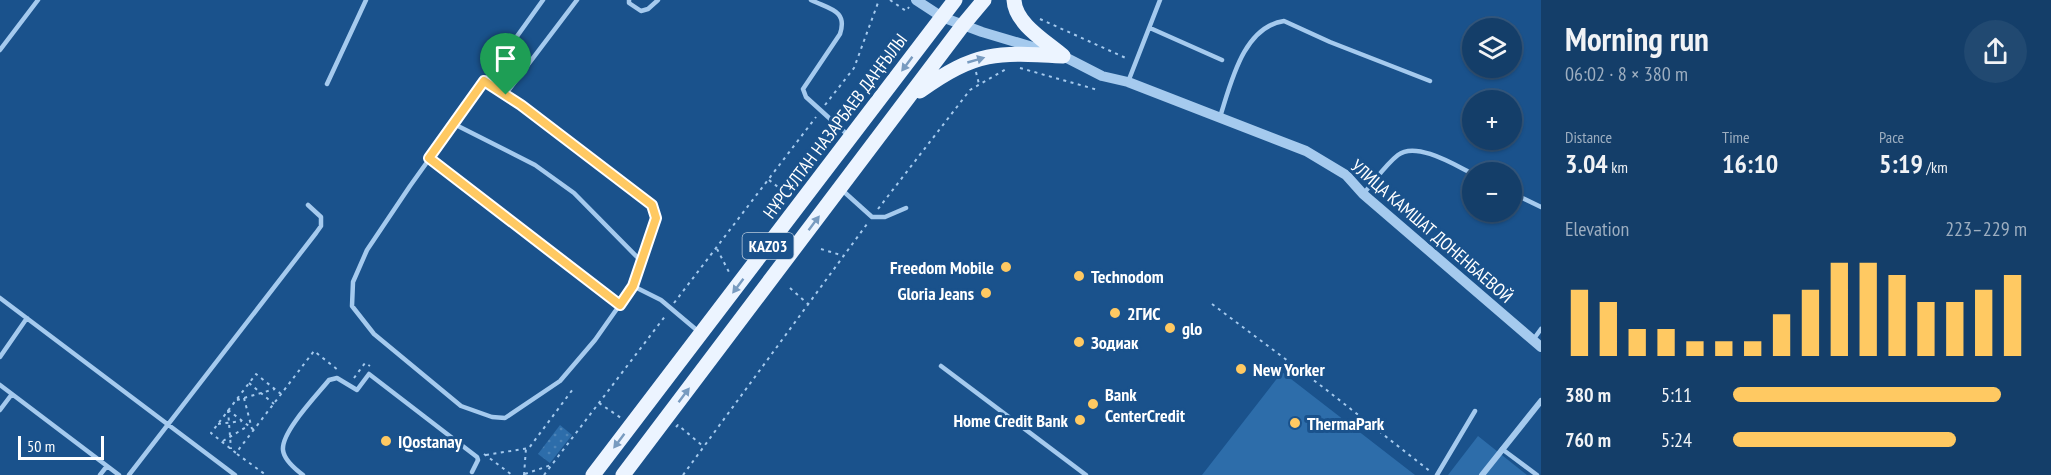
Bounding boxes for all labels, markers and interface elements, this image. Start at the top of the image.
text: Morning run [1565,17,1709,60]
map controls [1462,18,1522,222]
button: layers [1462,18,1522,78]
button: share [1964,20,2027,83]
street label: НҰРСҰЛТАН НАЗАРБАЕВ ДАҢҒЫЛЫ [758,29,912,223]
pin [480,33,531,95]
icon: arrive [489,42,522,75]
one-way arrow [967,55,985,64]
one-way arrow [901,56,913,72]
text: 06:02 · 8 × 380 m [1565,61,1688,87]
button: + [1462,90,1522,150]
text: Distance [1565,127,1612,147]
text: Time [1722,127,1750,147]
text: Pace [1879,127,1904,147]
text: 3.04 [1565,147,1608,180]
text: 16:10 [1722,147,1778,180]
text: 5:19 [1879,147,1923,180]
street label: УЛИЦА КАМШАТ ДОНЕНБАЕВОЙ [1346,154,1518,308]
text: km [1608,157,1628,177]
text: /km [1923,157,1948,177]
button: − [1462,162,1522,222]
one-way arrow [808,215,820,231]
text: Elevation [1565,216,1629,242]
text: 223–229 m [1945,216,2027,242]
road number: KАZ03 [742,233,794,259]
place label: Freedom Mobile [890,256,994,279]
marker: Freedom Mobile [999,260,1013,274]
place label: Technodom [1091,265,1164,288]
marker: Technodom [1072,269,1086,283]
one-way arrow [731,278,744,294]
place label: Gloria Jeans [897,282,974,305]
marker: Gloria Jeans [979,286,993,300]
place label: 2ГИС [1127,302,1161,325]
marker: 2ГИС [1108,306,1122,320]
place label: glo [1182,317,1202,340]
marker: glo [1163,321,1177,335]
place label: Зодиак [1091,331,1139,354]
marker: Зодиак [1072,335,1086,349]
place label: New Yorker [1253,358,1326,381]
marker: New Yorker [1234,362,1248,376]
text: 380 m [1565,382,1611,408]
text: 5:11 [1661,382,1692,408]
place label: Bank CenterCredit [1105,383,1186,427]
one-way arrow [677,387,689,402]
marker: Bank CenterCredit [1086,397,1100,411]
place label: Home Credit Bank [953,409,1069,432]
place label: ThermaPark [1307,412,1385,435]
marker: Home Credit Bank [1073,413,1087,427]
marker: ThermaPark [1288,416,1302,430]
text: 760 m [1565,427,1611,453]
text: 5:24 [1661,427,1692,453]
place label: IQostanay [398,430,463,453]
scale bar [18,433,104,460]
one-way arrow [613,433,626,449]
marker: IQostanay [379,434,393,448]
text: 50 m [27,436,55,456]

